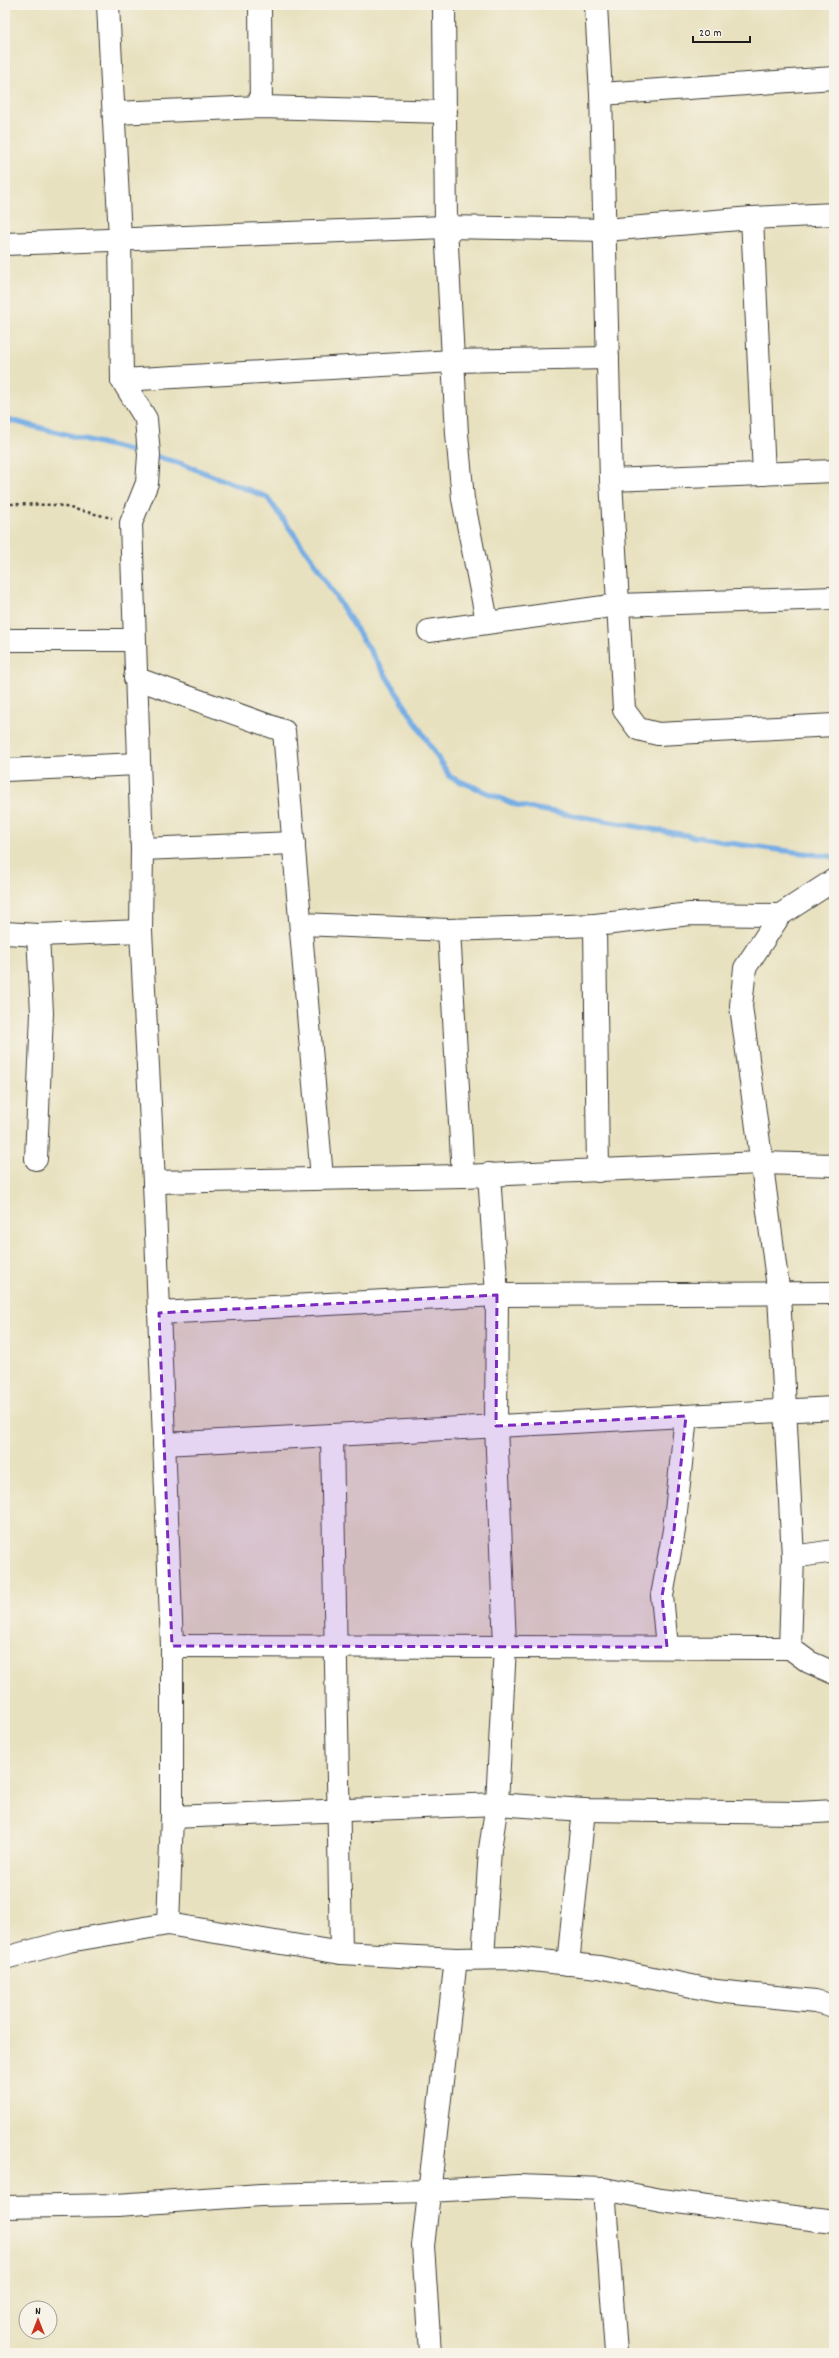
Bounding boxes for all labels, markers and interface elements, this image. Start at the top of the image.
scale bar [693,18,750,44]
text: 20 m [699,25,722,42]
north arrow [18,2300,58,2340]
text: N [35,2304,41,2320]

